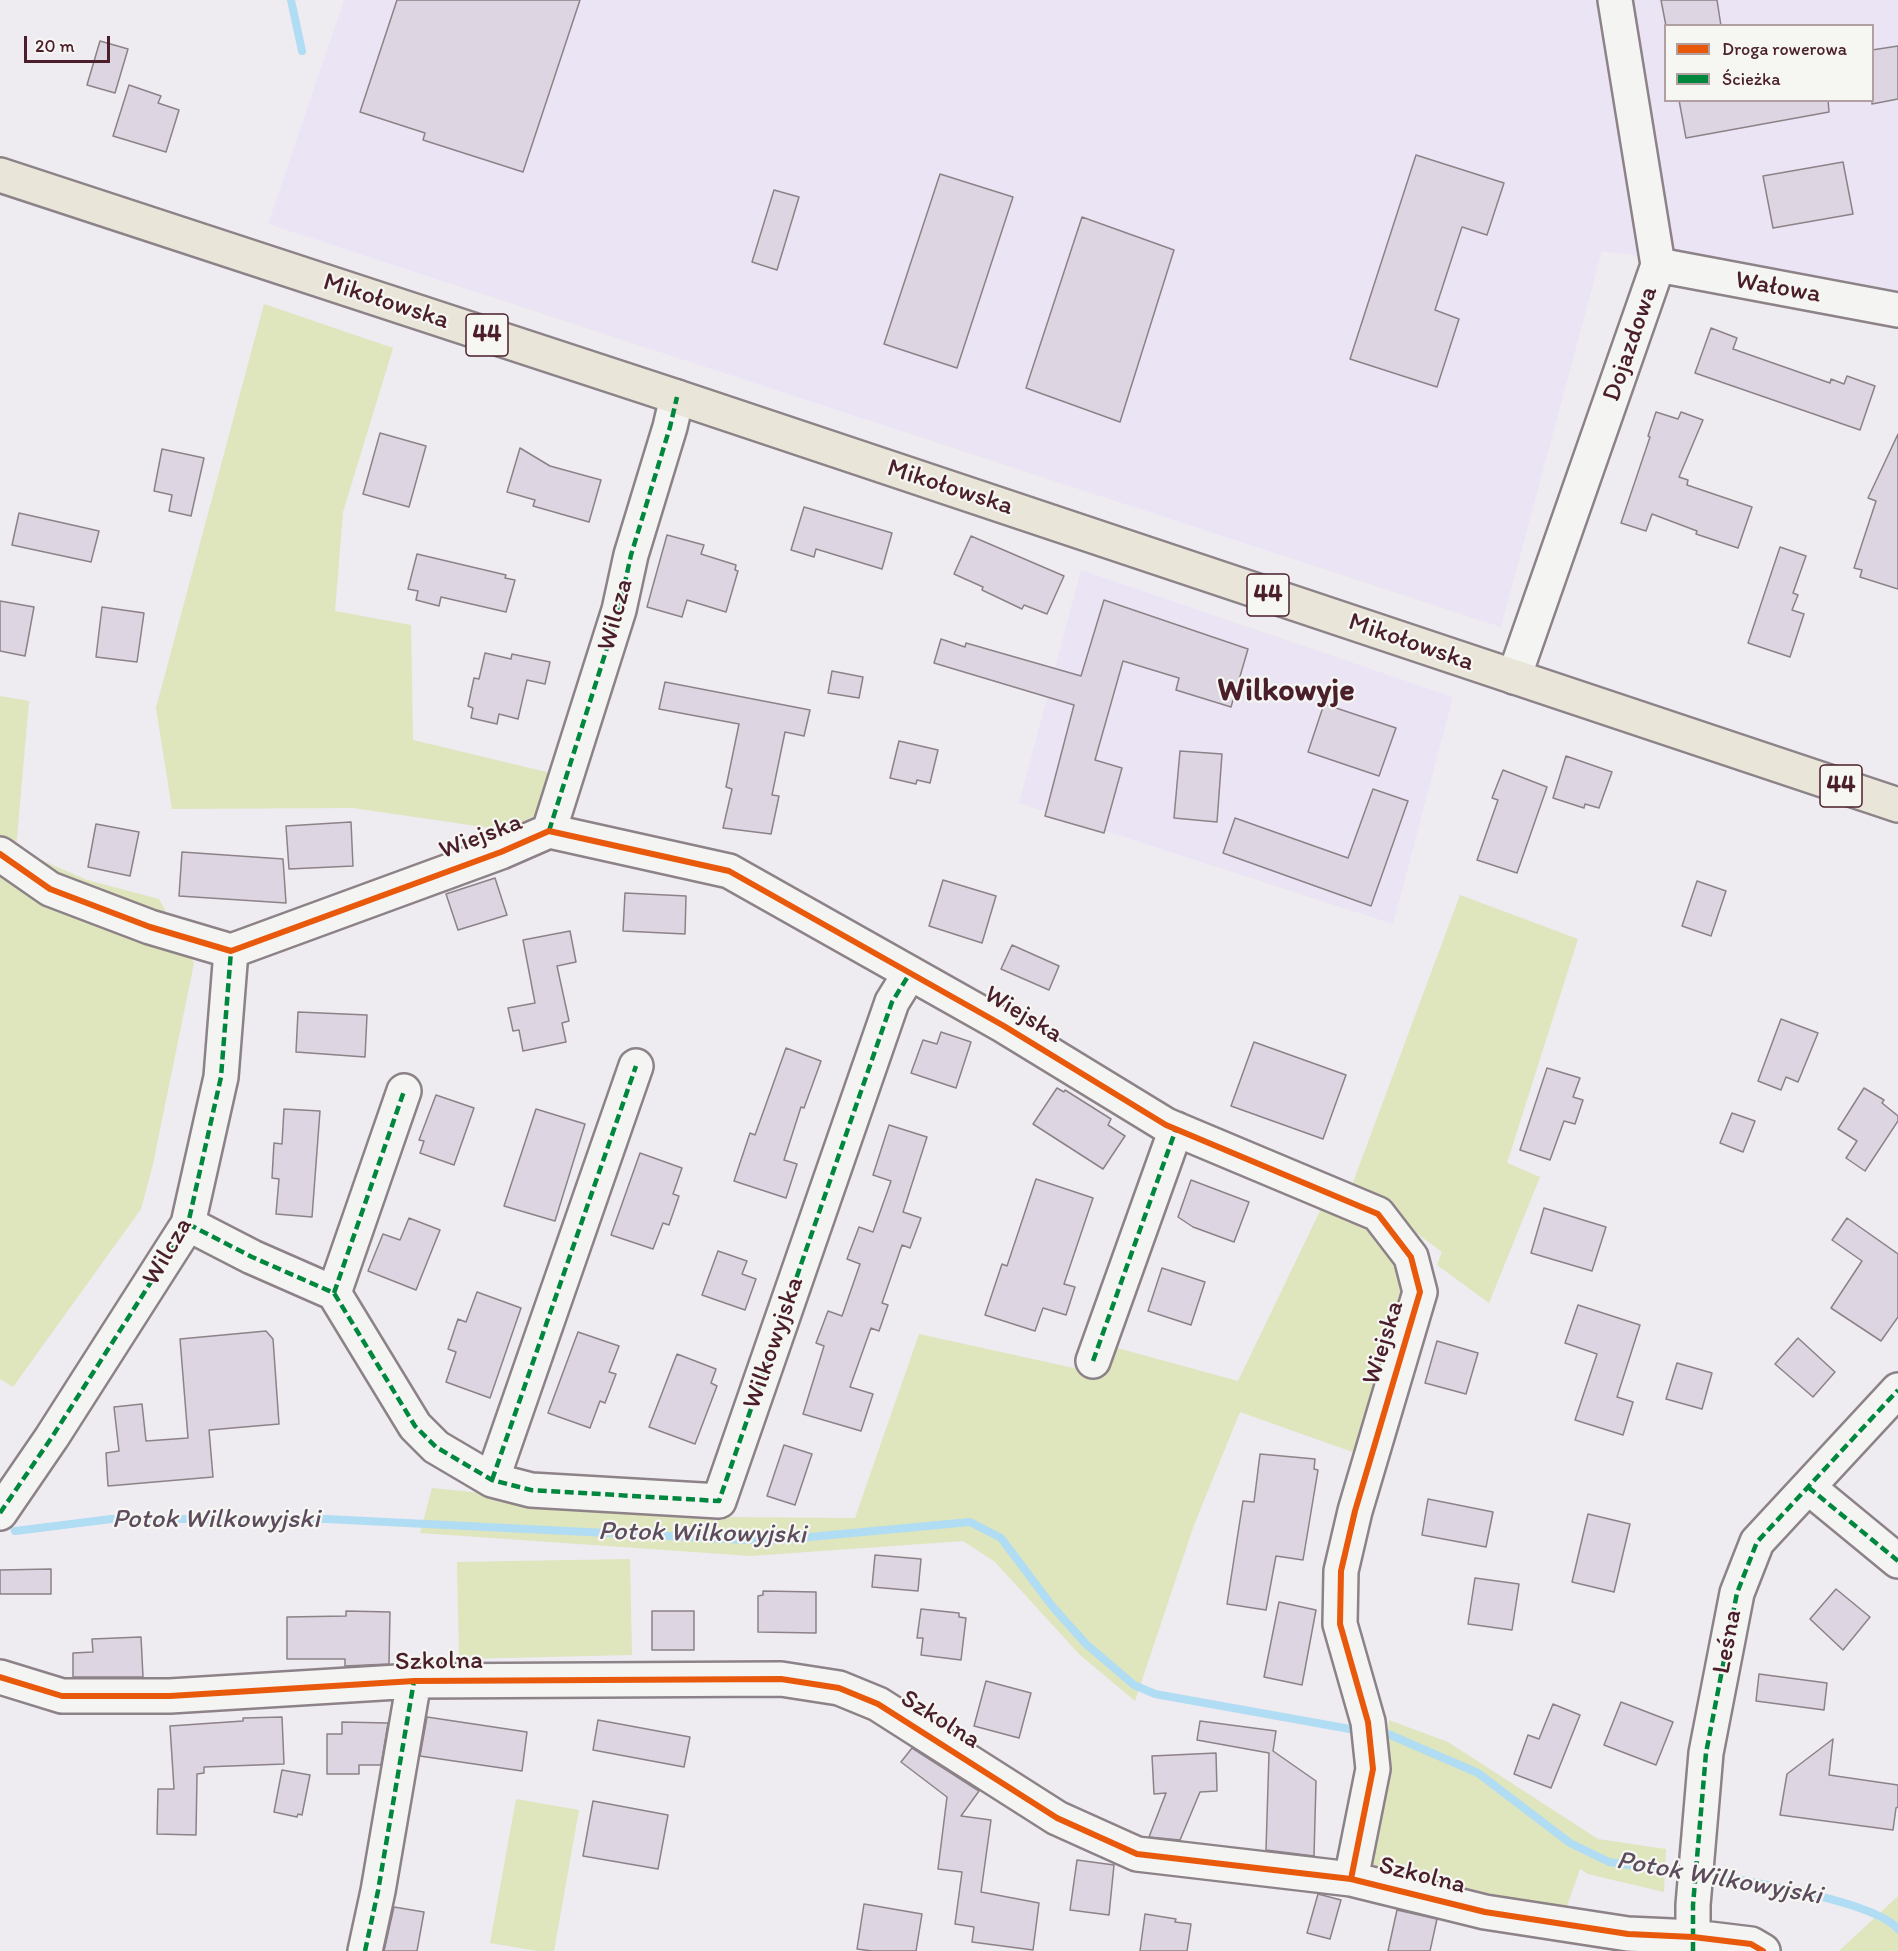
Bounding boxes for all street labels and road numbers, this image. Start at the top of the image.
street label: Wałowa [1733,265,1823,311]
street label: Mikołowska [319,267,453,337]
street label: Dojazdowa [1597,282,1665,406]
road number: 44 [466,314,508,356]
street label: Mikołowska [883,453,1017,523]
road number: 44 [1247,574,1289,616]
street label: Wilcza [591,576,641,654]
street label: Mikołowska [1344,607,1478,679]
road number: 44 [1820,765,1862,807]
street label: Wiejska [435,807,527,867]
street label: Wiejska [978,979,1068,1051]
street label: Wilcza [136,1213,200,1291]
street label: Wilkowyjska [737,1273,811,1413]
street label: Wiejska [1356,1297,1412,1389]
street label: Leśna [1707,1607,1749,1677]
street label: Szkolna [395,1646,483,1678]
street label: Szkolna [894,1683,986,1757]
street label: Szkolna [1375,1850,1469,1902]

